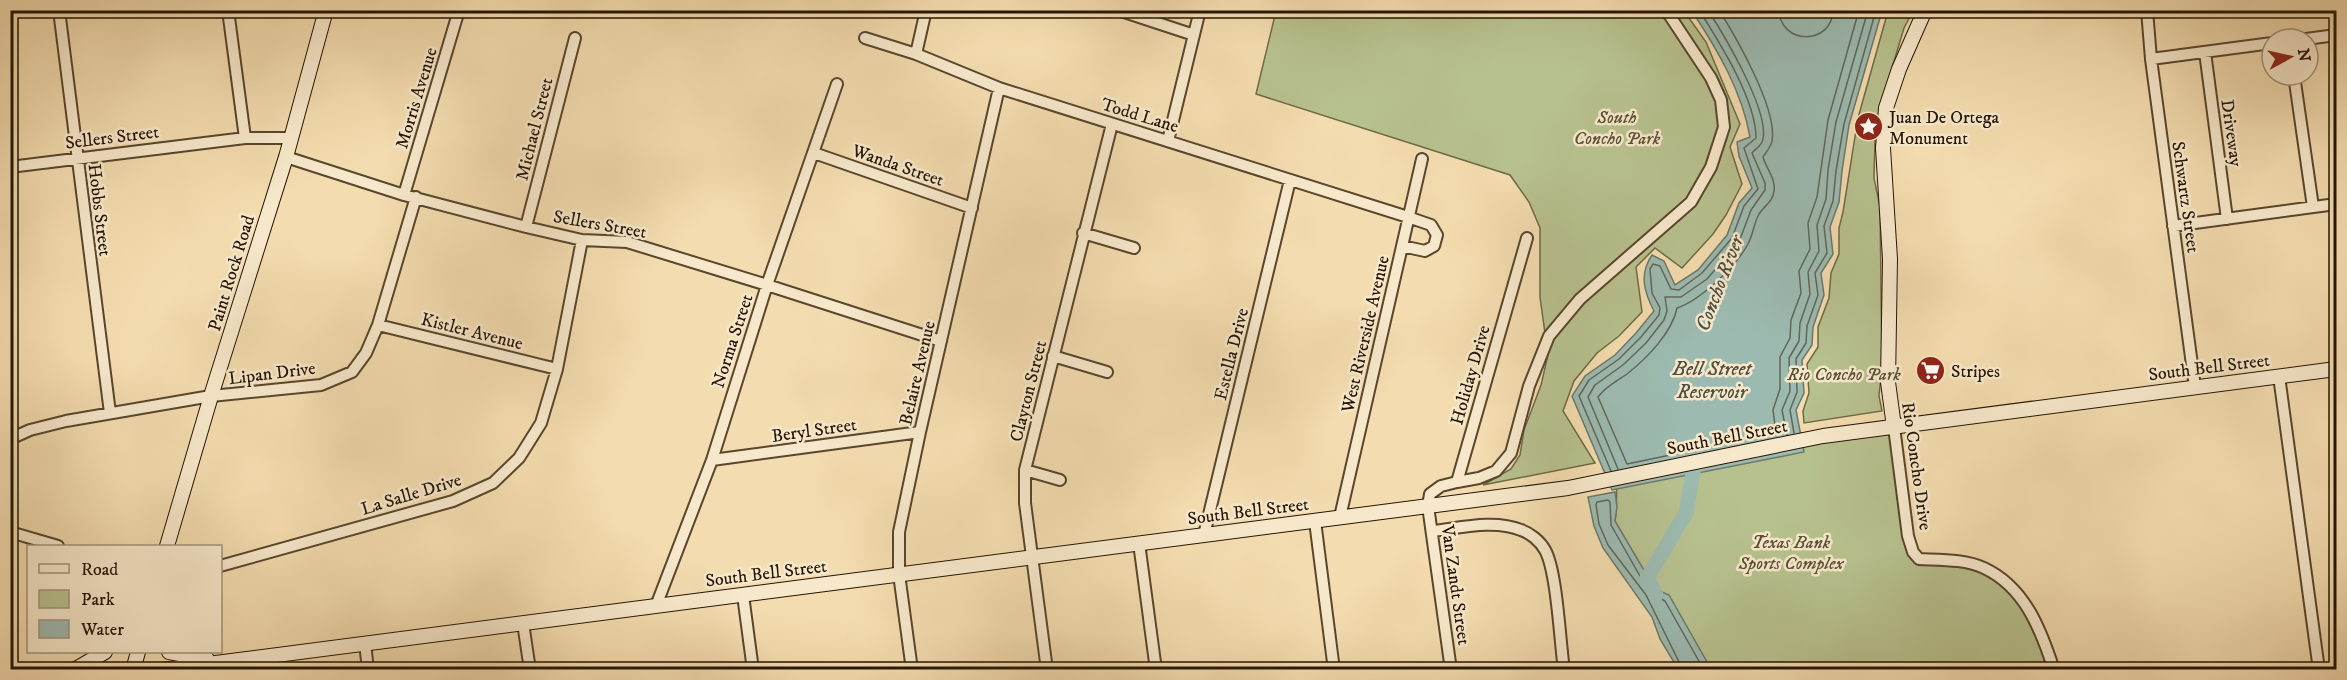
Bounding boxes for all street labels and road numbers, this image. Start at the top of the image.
street label: Morris Avenue [391,45,443,152]
street label: Michael Street [512,75,558,183]
street label: Todd Lane [1098,94,1181,138]
street label: Driveway [2215,98,2247,169]
street label: Sellers Street [64,121,160,155]
street label: Wanda Street [848,140,947,192]
street label: Schwartz Street [2166,140,2204,255]
street label: Hobbs Street [82,163,116,258]
street label: Sellers Street [552,206,648,244]
street label: Paint Rock Road [204,213,260,334]
street label: West Riverside Avenue [1337,254,1395,416]
street label: Norma Street [707,291,759,391]
street label: Estella Drive [1210,306,1254,403]
street label: Kistler Avenue [418,309,525,355]
street label: Belaire Avenue [895,319,941,428]
street label: Holiday Drive [1446,323,1496,428]
street label: Clayton Street [1006,338,1052,444]
street label: South Bell Street [2147,350,2271,386]
street label: Lipan Drive [227,358,317,390]
street label: Rio Concho Drive [1896,401,1936,532]
street label: Beryl Street [770,414,858,448]
street label: South Bell Street [1665,415,1789,460]
street label: La Salle Drive [358,469,464,521]
street label: South Bell Street [1186,494,1310,530]
street label: Van Zandt Street [1436,523,1474,647]
street label: South Bell Street [704,556,828,592]

